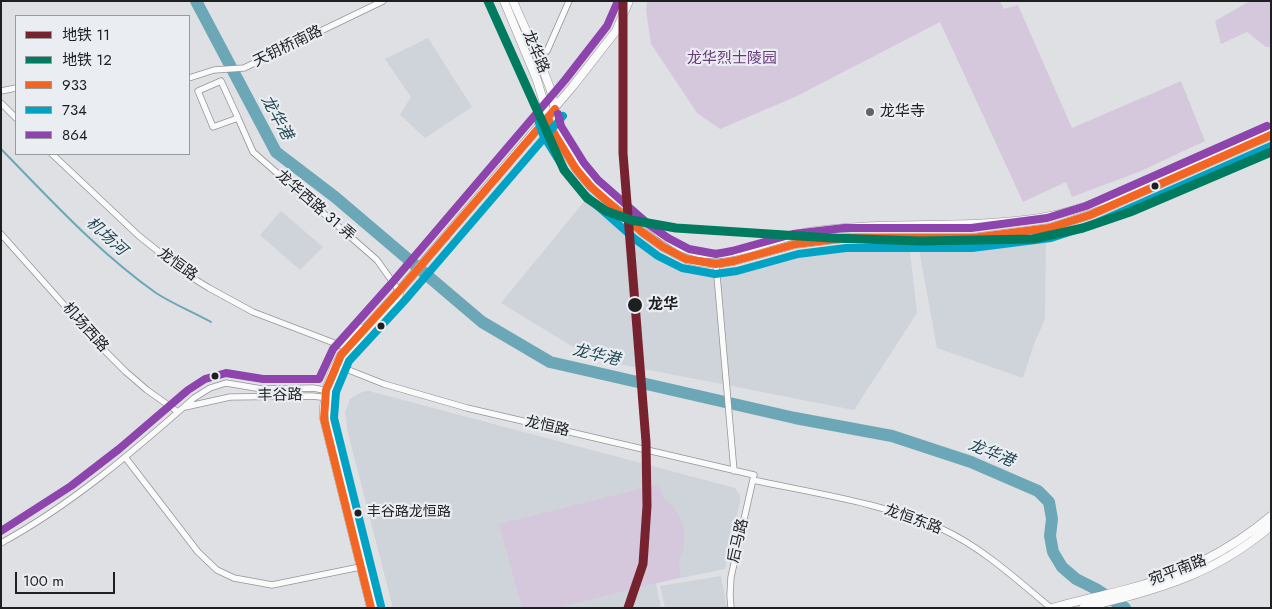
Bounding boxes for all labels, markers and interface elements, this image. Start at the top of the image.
legend [15,15,190,155]
street label: 天钥桥南路 [250,22,326,72]
text: 地铁 11 [62,24,110,46]
street label: 龙华路 [518,28,552,76]
text: 地铁 12 [62,49,112,71]
park label: 龙华烈士陵园 [687,50,777,68]
text: 933 [62,74,87,96]
water label: 龙华港 [256,92,296,144]
text: 734 [62,99,87,121]
place label: 龙华寺 [880,103,925,121]
marker: 龙华寺 [864,106,876,118]
text: 864 [62,124,88,146]
street label: 龙华西路 31 弄 [272,167,358,245]
unlabelled marker [1150,181,1160,191]
water label: 机场河 [82,214,130,260]
street label: 龙恒路 [154,244,200,286]
marker: 龙华 [626,296,644,314]
place label: 龙华 [648,296,678,314]
street label: 机场西路 [58,300,112,356]
unlabelled marker [376,321,386,331]
water label: 龙华港 [570,341,622,371]
unlabelled marker [210,371,220,381]
street label: 丰谷路 [257,387,303,405]
street label: 龙恒路 [523,413,571,441]
water label: 龙华港 [965,436,1017,472]
street label: 龙恒东路 [882,501,944,539]
place label: 丰谷路龙恒路 [367,505,451,521]
marker: 丰谷路龙恒路 [353,508,363,518]
street label: 后马路 [725,517,753,565]
street label: 宛平南路 [1147,552,1209,590]
scale bar [18,562,118,594]
text: 100 m [23,570,64,592]

